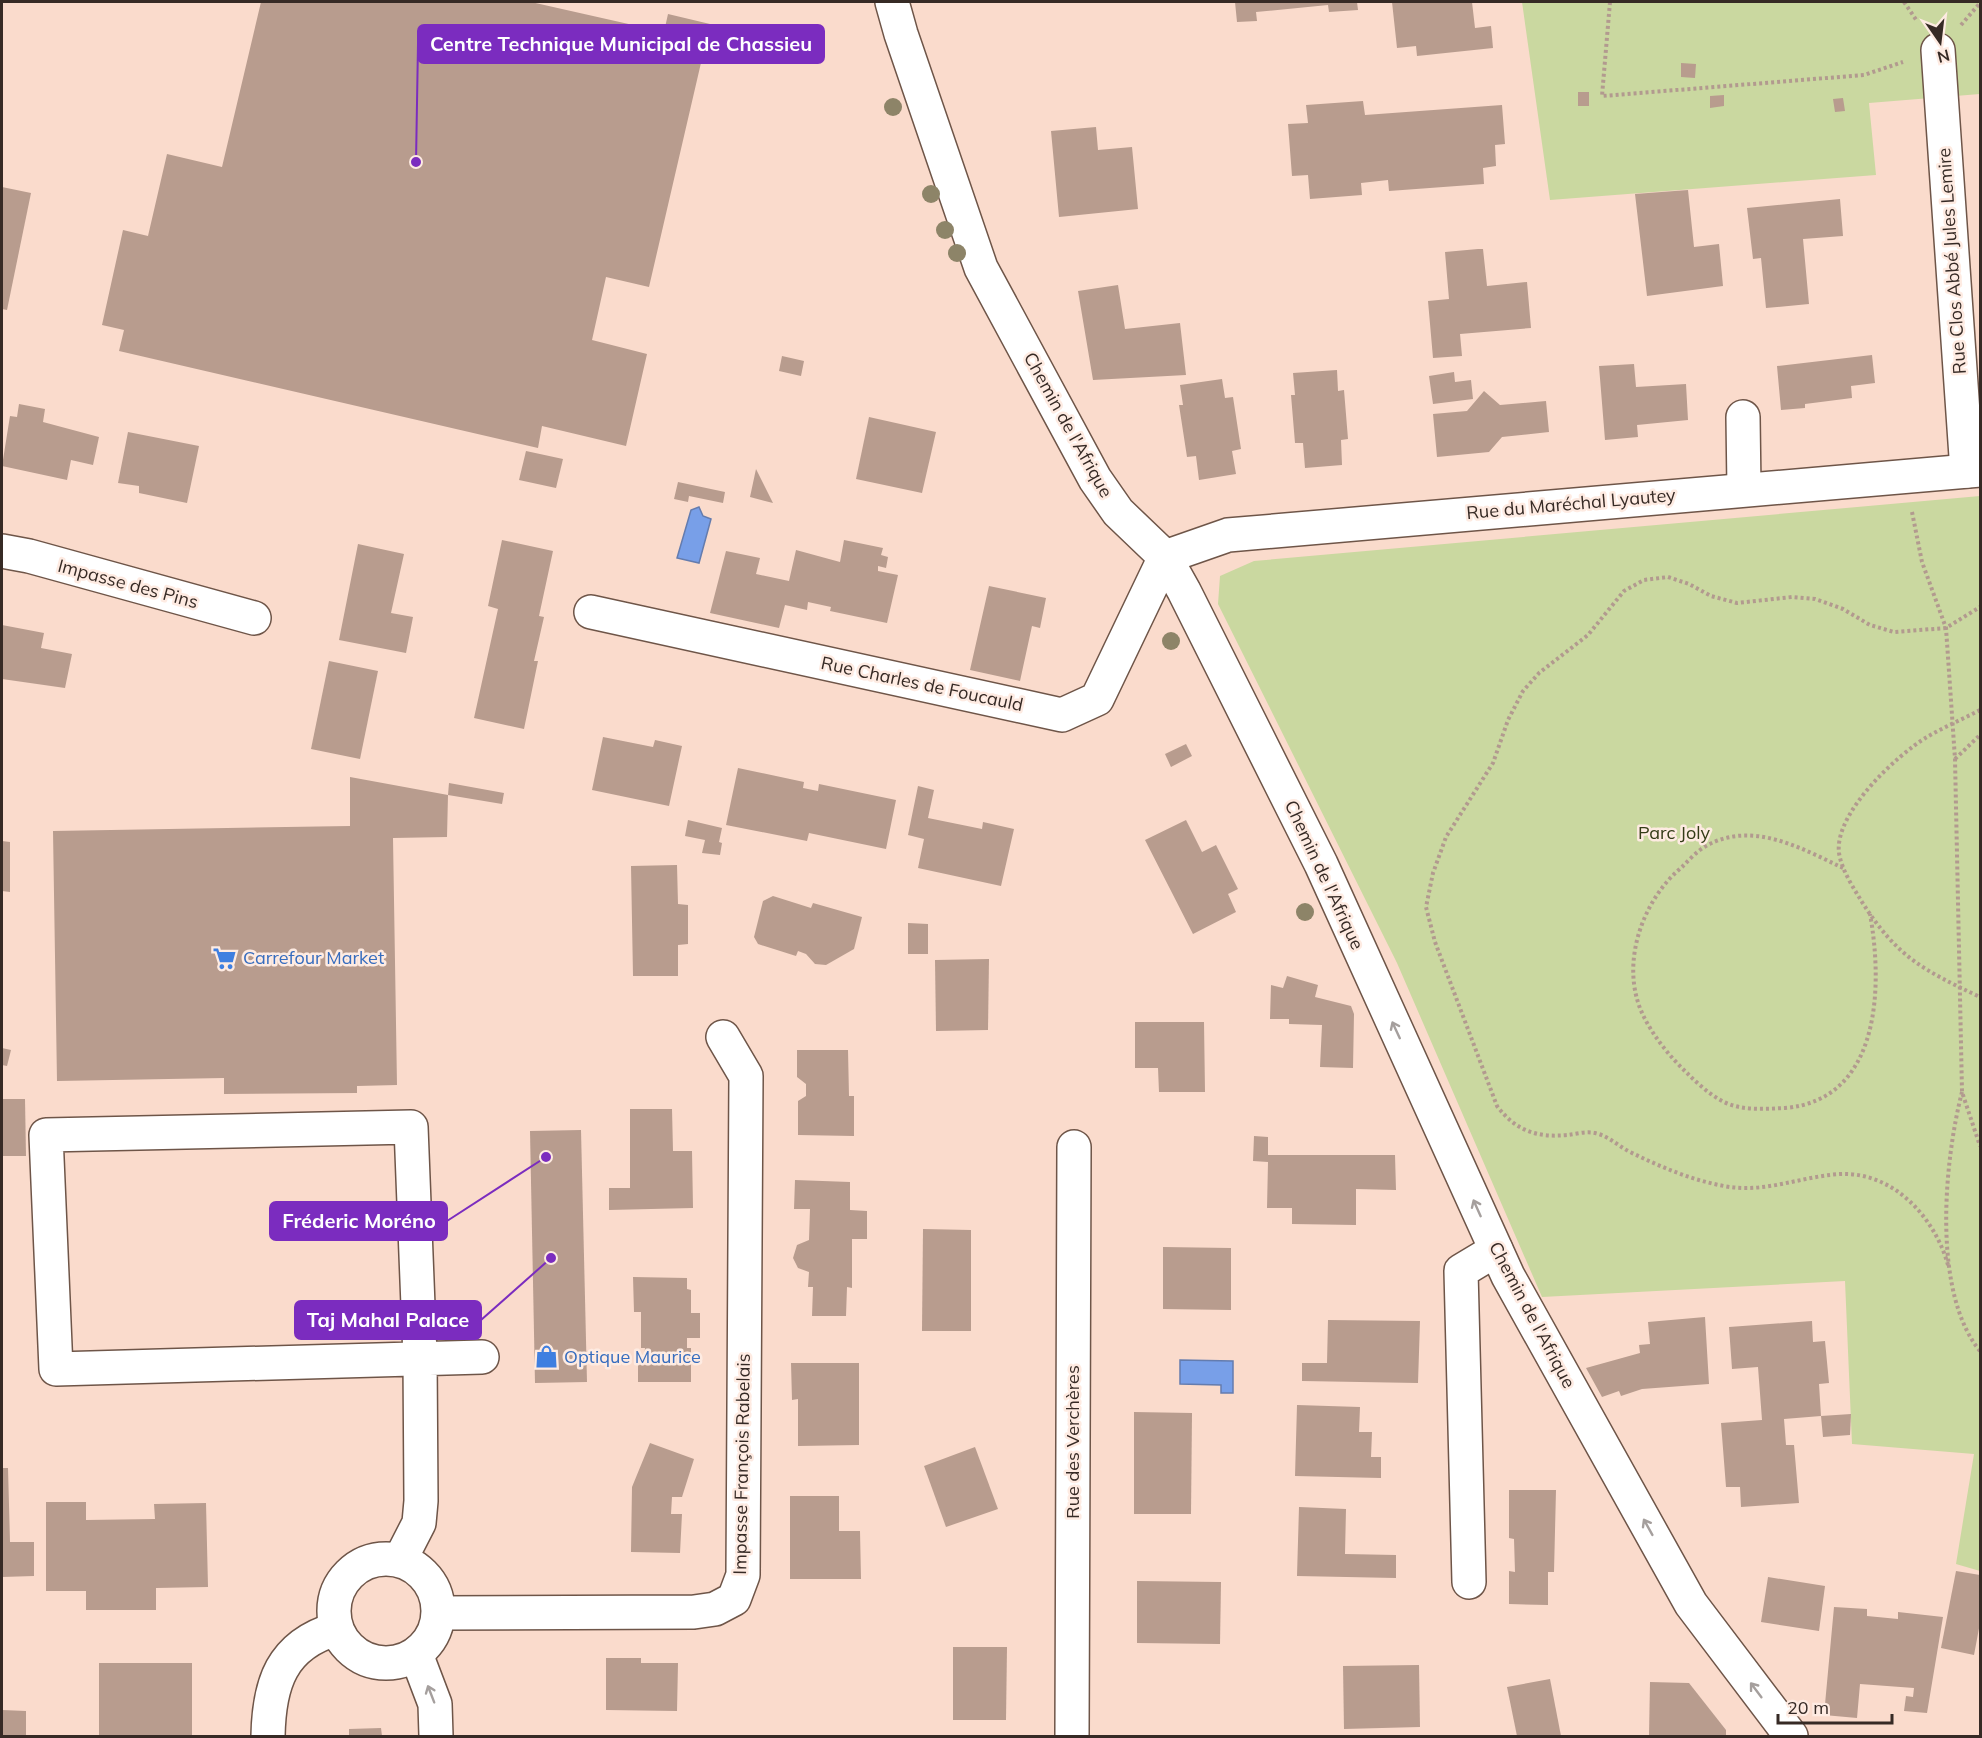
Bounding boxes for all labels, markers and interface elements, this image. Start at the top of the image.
north arrow [1910,12,1970,72]
callout: Centre Technique Municipal de Chassieu [418,25,824,63]
text: Centre Technique Municipal de Chassieu [430,31,812,56]
text: N [1935,45,1952,68]
street label: Rue Clos Abbé Jules Lemire [1932,147,1971,375]
street label: Chemin de l'Afrique [1019,348,1118,501]
street label: Rue du Maréchal Lyautey [1465,483,1677,524]
street label: Impasse des Pins [56,554,201,613]
street label: Rue Charles de Foucauld [819,651,1025,716]
street label: Chemin de l'Afrique [1280,796,1369,953]
park label: Parc Joly [1638,821,1711,844]
supermarket icon: Carrefour Market [212,945,238,971]
place label: Carrefour Market [243,946,384,969]
one-way arrow [1390,1022,1402,1040]
one-way arrow [1471,1199,1482,1217]
callout: Fréderic Moréno [270,1202,447,1240]
text: Fréderic Moréno [282,1208,436,1233]
street label: Chemin de l'Afrique [1484,1238,1581,1392]
callout: Taj Mahal Palace [295,1301,481,1339]
text: Taj Mahal Palace [307,1307,469,1332]
shop icon: Optique Maurice [533,1344,559,1370]
place label: Optique Maurice [564,1345,701,1368]
street label: Impasse François Rabelais [728,1353,755,1575]
street label: Rue des Verchères [1061,1365,1084,1519]
one-way arrow [1642,1519,1653,1537]
one-way arrow [1749,1682,1762,1698]
one-way arrow [425,1685,436,1704]
scale bar [1778,1687,1892,1725]
text: 20 m [1787,1696,1829,1719]

